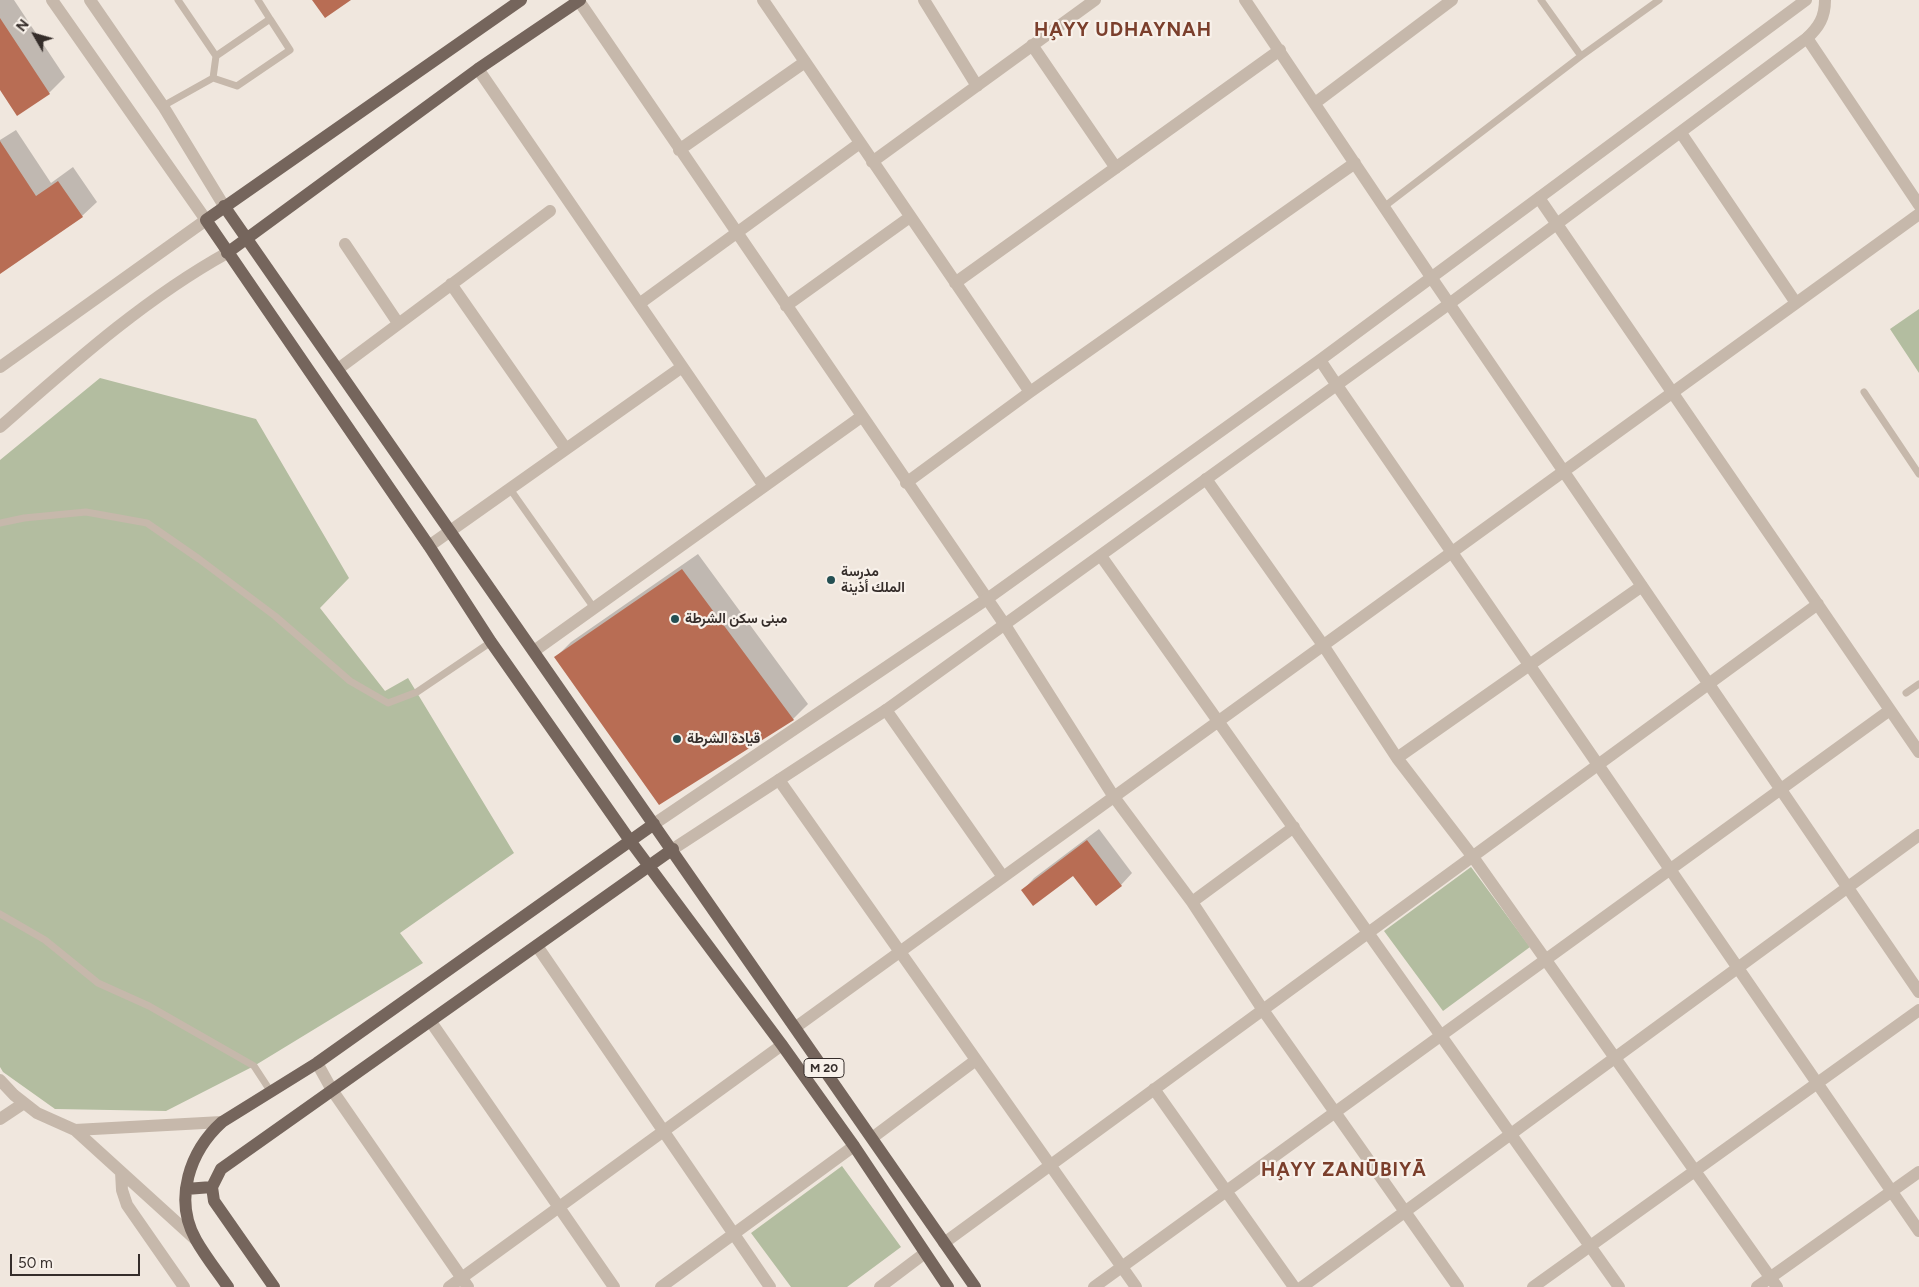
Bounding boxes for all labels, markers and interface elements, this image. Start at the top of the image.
north arrow [10,10,60,60]
text: N [13,16,33,35]
district label: ḨAYY UDHAYNAH [1032,19,1214,41]
place label: مدرسة الملك أذينة [841,564,905,596]
marker: مدرسة الملك أذينة [825,574,837,586]
place label: مبنى سكن الشرطة [685,611,787,627]
marker: مبنى سكن الشرطة [669,613,681,625]
place label: قيادة الشرطة [687,731,760,747]
marker: قيادة الشرطة [671,733,683,745]
road number: M 20 [804,1058,844,1078]
district label: ḨAYY ZANŪBIYĀ [1259,1159,1429,1181]
scale bar [12,1244,142,1276]
text: 50 m [18,1254,53,1272]

